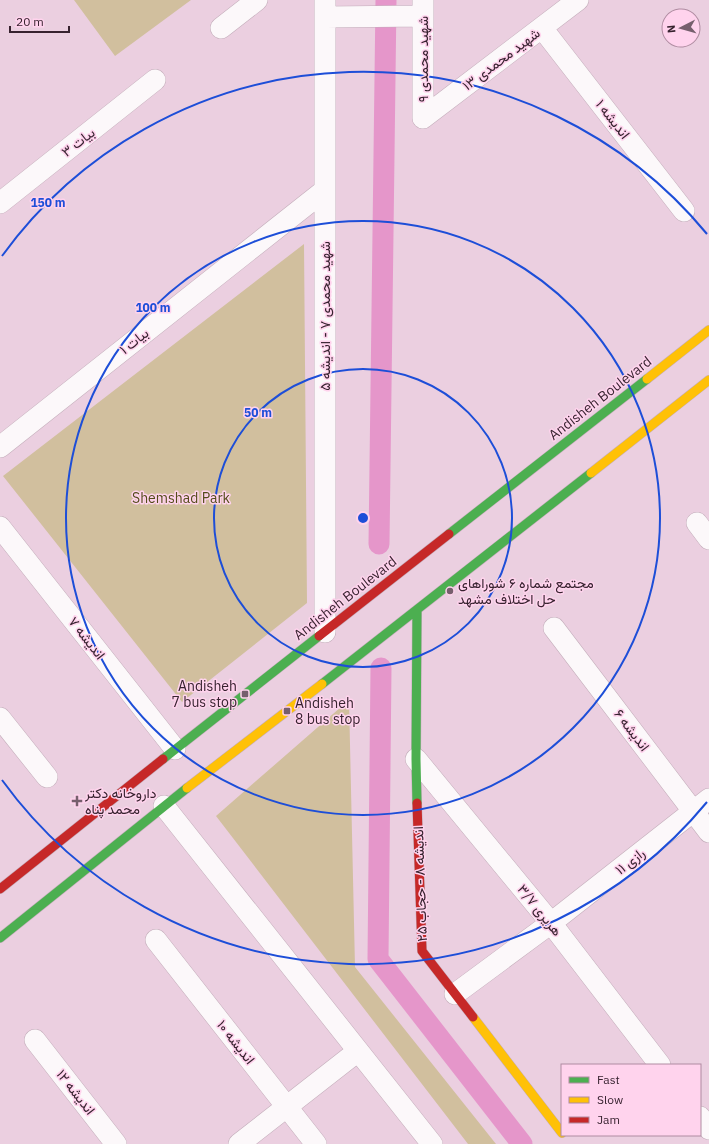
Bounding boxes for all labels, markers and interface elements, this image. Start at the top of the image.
scale bar [10,8,69,34]
north arrow [661,8,701,48]
text: 20 m [16,14,44,29]
street label: شهید محمدی ۹ [414,16,432,102]
street label: شهید محمدی ۱۳ [459,24,543,94]
text: N [664,24,678,34]
street label: اندیشه ۱ [592,96,634,142]
street label: بیات ۳ [58,123,98,161]
text: 150 m [30,195,66,210]
street label: شهید محمدی ۷ - اندیشه ۵ [316,241,334,391]
text: 100 m [135,300,171,315]
street label: بیات ۱ [116,324,152,358]
street label: Andisheh Boulevard [545,352,655,444]
text: 50 m [244,405,272,420]
park label: Shemshad Park [132,489,231,507]
centre of rings [356,511,370,525]
street label: Andisheh Boulevard [290,552,400,644]
place label: مجتمع شماره ۶ شوراهای حل اختلاف مشهد [458,574,594,608]
marker: مجتمع شماره ۶ شوراهای حل اختلاف مشهد [445,586,455,596]
street label: اندیشه ۷ [65,613,109,663]
place label: Andisheh 7 bus stop [172,677,237,711]
marker: Andisheh 7 bus stop [240,689,250,699]
place label: Andisheh 8 bus stop [295,694,360,728]
street label: اندیشه ۶ [610,705,654,755]
marker: Andisheh 8 bus stop [282,706,292,716]
place label: داروخانه دکتر محمد پناه [84,784,157,819]
marker: داروخانه دکتر محمد پناه [72,796,82,806]
street label: اندیشه ۸ - حجاب ۲۵ [409,826,431,942]
street label: رازی ۱۱ [611,844,649,878]
street label: هریری ۳/۷ [514,880,566,940]
street label: اندیشه ۱۰ [213,1016,259,1068]
legend [561,1064,701,1136]
street label: اندیشه ۱۲ [53,1066,99,1118]
text: Fast [597,1072,620,1087]
text: Slow [597,1092,623,1107]
text: Jam [597,1112,620,1127]

